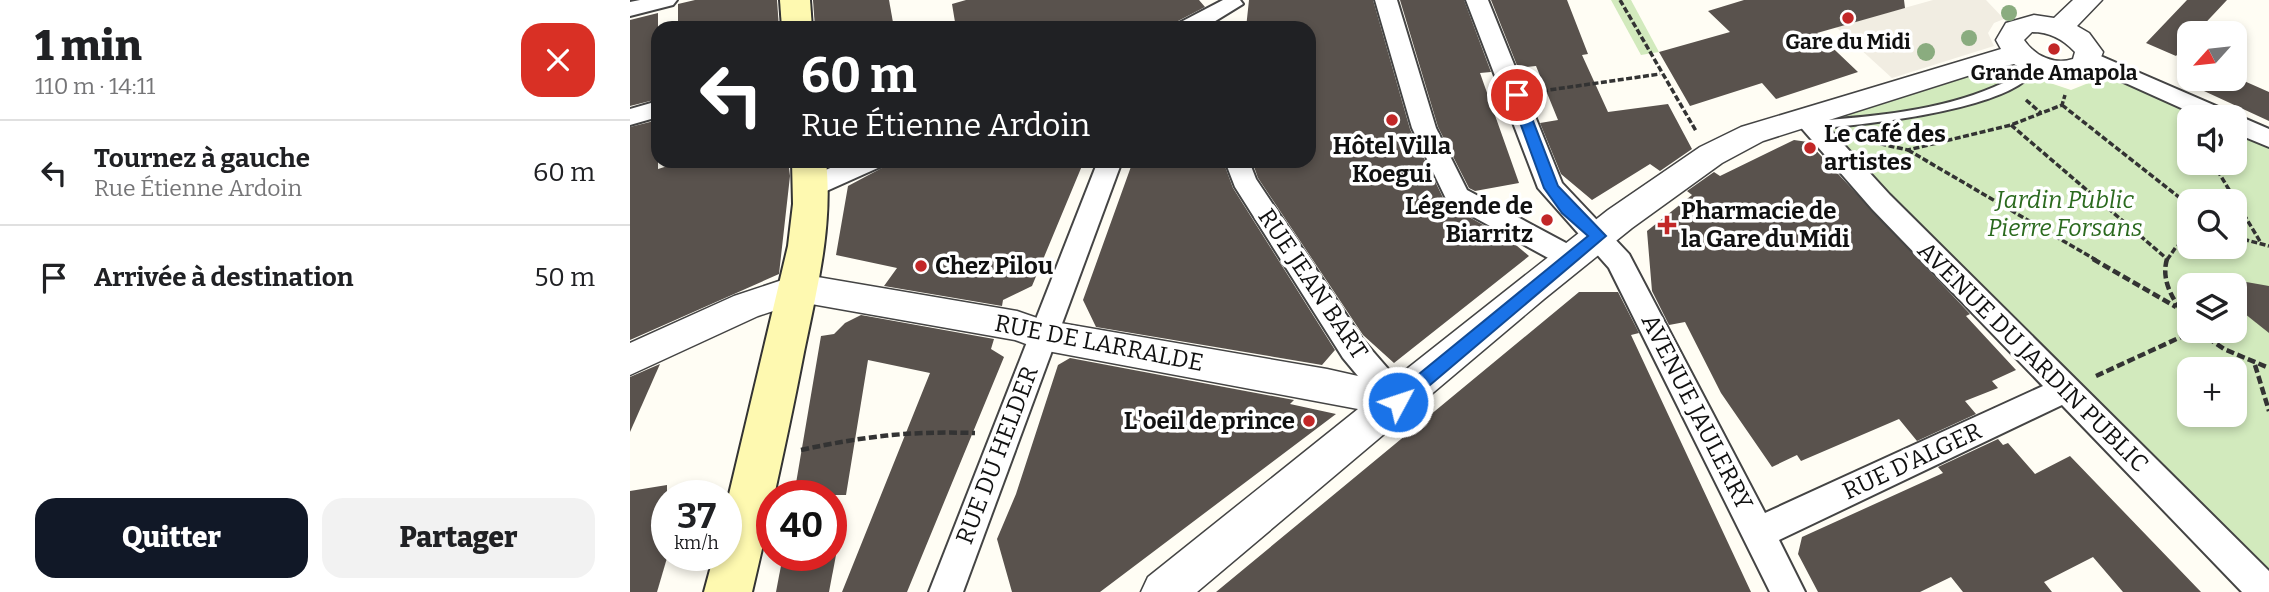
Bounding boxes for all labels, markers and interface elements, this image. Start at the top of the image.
marker: Gare du Midi [1840,10,1856,26]
text: 1 min [35,21,142,71]
north arrow [2177,21,2247,91]
map controls [2177,21,2247,427]
button: close [521,23,595,97]
place label: Gare du Midi [1785,29,1911,55]
marker: Grande Amapola [2046,41,2062,57]
text: 60 m [801,46,917,105]
icon: left [686,49,777,140]
place label: Grande Amapola [1970,60,2138,86]
pin [1487,65,1547,125]
text: 110 m · 14:11 [35,72,155,100]
icon: arrive [1498,76,1536,114]
button: sound [2177,105,2247,175]
text: Rue Étienne Ardoin [801,106,1090,144]
marker: Hôtel Villa Koegui [1384,112,1400,128]
place label: Le café des artistes [1824,120,1946,176]
place label: Hôtel Villa Koegui [1333,132,1452,188]
marker: Le café des artistes [1802,140,1818,156]
text: Tournez à gauche [94,143,310,174]
icon: left [35,154,73,192]
text: 60 m [533,157,595,188]
text: Rue Étienne Ardoin [94,174,302,202]
park label: Jardin Public Pierre Forsans [1988,186,2142,242]
button: search [2177,189,2247,259]
place label: Légende de Biarritz [1405,192,1533,248]
place label: Pharmacie de la Gare du Midi [1681,197,1850,253]
street label: RUE JEAN BART [1252,204,1374,364]
marker: Légende de Biarritz [1539,212,1555,228]
marker: Pharmacie de la Gare du Midi [1659,217,1675,233]
street label: AVENUE DU JARDIN PUBLIC [1912,236,2154,478]
place label: Chez Pilou [935,252,1053,280]
marker: Chez Pilou [913,258,929,274]
icon: arrive [35,259,73,297]
text: Arrivée à destination [94,262,353,293]
text: 50 m [534,262,595,293]
button: layers [2177,273,2247,343]
street label: RUE DE LARRALDE [992,309,1206,377]
street label: AVENUE JAULERRY [1636,309,1759,515]
button: + [2177,357,2247,427]
street label: RUE DU HELDER [950,362,1044,548]
position arrow [1361,365,1435,439]
place label: L'oeil de prince [1124,407,1295,435]
marker: L'oeil de prince [1301,413,1317,429]
street label: RUE D'ALGER [1838,417,1986,505]
speed limit sign: 40 [756,480,847,571]
text: 37 [677,495,716,537]
button: Quitter [35,498,308,578]
button: Partager [322,498,595,578]
text: km/h [674,532,719,554]

